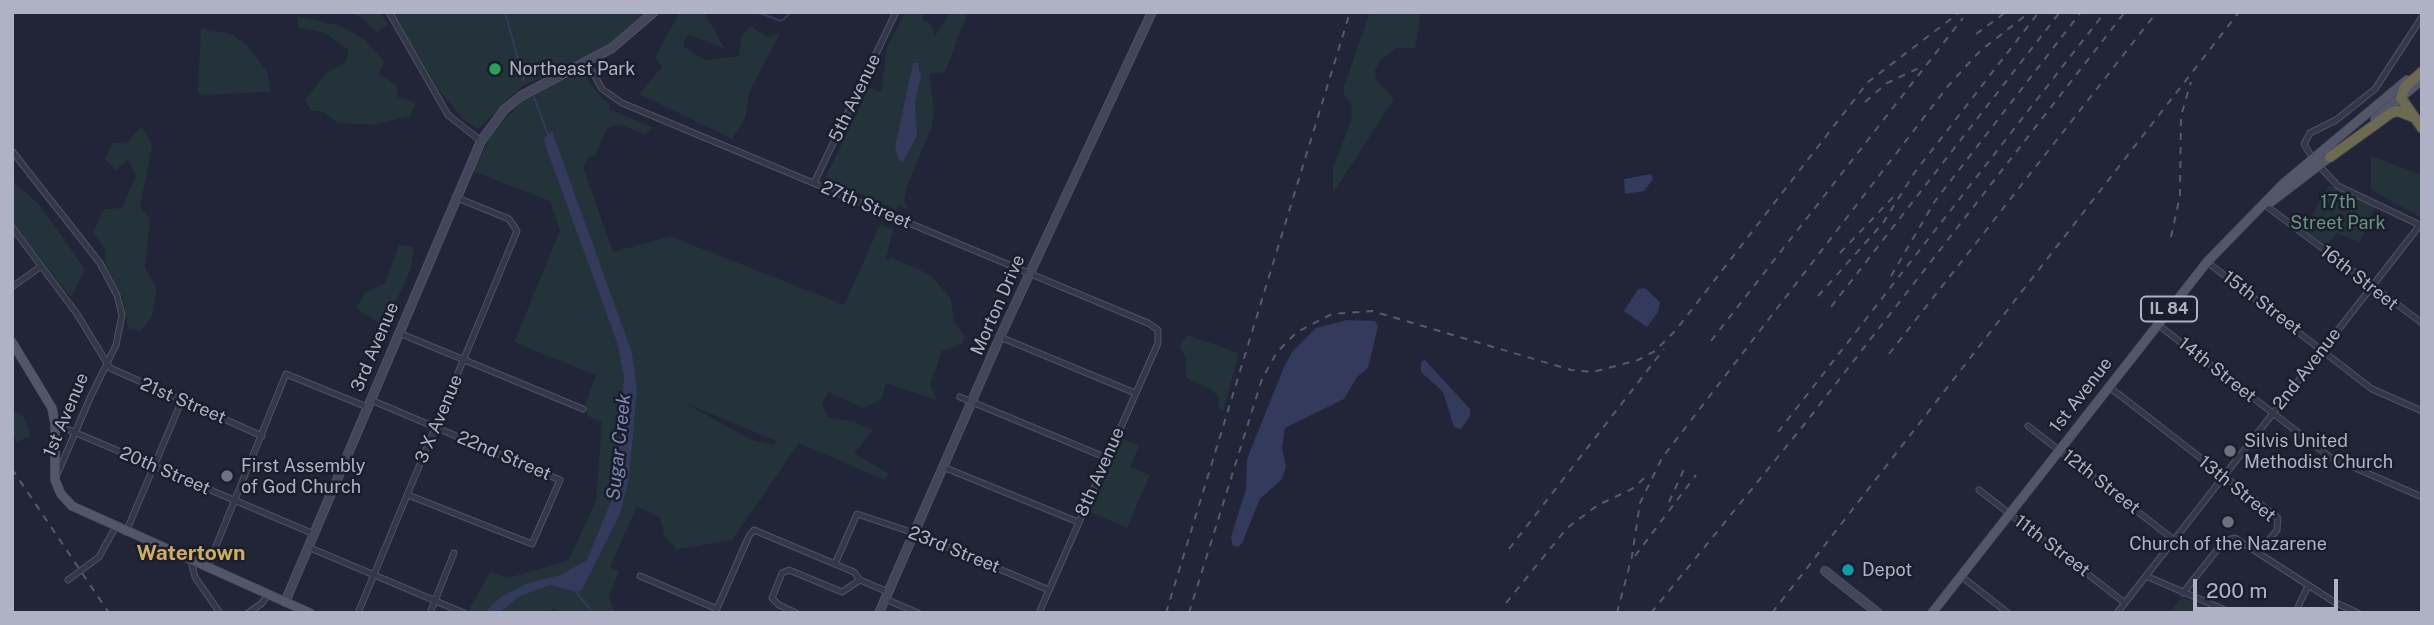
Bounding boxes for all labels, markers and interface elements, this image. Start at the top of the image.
street label: 5th Avenue [824,51,886,145]
place label: Northeast Park [509,58,635,80]
marker: Northeast Park [487,61,503,77]
street label: 27th Street [818,176,914,234]
park label: 17th Street Park [2290,191,2386,234]
street label: 16th Street [2316,241,2402,315]
street label: Morton Drive [966,251,1030,359]
street label: 15th Street [2218,266,2306,340]
road number: IL 84 [2141,296,2197,322]
street label: 3rd Avenue [346,299,404,395]
street label: 2nd Avenue [2268,324,2346,414]
street label: 14th Street [2174,333,2260,407]
street label: 1st Avenue [2045,353,2117,437]
street label: 1st Avenue [39,370,93,460]
street label: 3 X Avenue [411,371,467,467]
street label: 21st Street [137,373,229,429]
water label: Sugar Creek [602,393,636,501]
street label: 8th Avenue [1071,424,1129,520]
street label: 22nd Street [454,427,554,485]
place label: Silvis United Methodist Church [2244,430,2393,472]
street label: 20th Street [117,442,213,500]
marker: Silvis United Methodist Church [2222,443,2238,459]
street label: 12th Street [2058,445,2144,519]
street label: 13th Street [2194,451,2280,527]
place label: First Assembly of God Church [241,455,365,498]
marker: First Assembly of God Church [219,468,235,484]
street label: 11th Street [2010,511,2094,581]
marker: Church of the Nazarene [2220,514,2236,530]
street label: 23rd Street [905,522,1003,578]
place label: Church of the Nazarene [2129,533,2327,555]
district label: Watertown [136,541,246,567]
place label: Depot [1862,559,1912,581]
marker: Depot [1840,562,1856,578]
scale bar [2196,566,2341,610]
text: 200 m [2206,578,2267,603]

